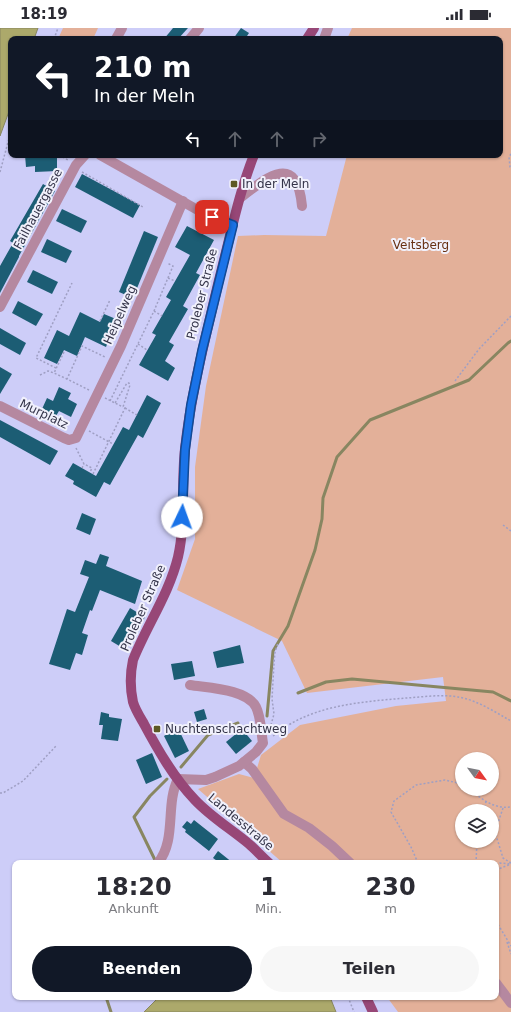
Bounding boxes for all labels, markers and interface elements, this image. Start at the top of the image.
text: 18:19 [20,5,68,23]
text: 210 m [94,51,191,84]
icon: left [28,52,80,104]
text: In der Meln [94,85,195,106]
icon: left [182,128,204,150]
icon: ahead [224,128,246,150]
icon: ahead [266,128,288,150]
icon: right [308,128,330,150]
street label: Failhauergasse [11,166,65,252]
place label: In der Meln [242,177,309,191]
marker: In der Meln [229,179,239,189]
pin [195,200,229,234]
icon: arrive [201,206,223,228]
park label: Veitsberg [393,238,449,252]
street label: Proleber Straße [184,247,220,341]
street label: Heipelweg [101,283,139,347]
street label: Murplatz [17,396,71,432]
position arrow [161,496,203,538]
street label: Proleber Straße [118,563,168,653]
place label: Nuchtenschachtweg [165,722,287,736]
marker: Nuchtenschachtweg [152,724,162,734]
north arrow [455,752,499,796]
map controls [455,752,499,848]
street label: Landesstraße [205,791,277,853]
button: layers [455,804,499,848]
text: 18:20 [95,873,172,901]
text: 1 [260,873,277,901]
text: 230 [366,873,416,901]
text: Ankunft [108,901,159,916]
text: Min. [255,901,282,916]
text: m [384,901,397,916]
button: Beenden [32,946,252,992]
button: Teilen [260,946,479,992]

